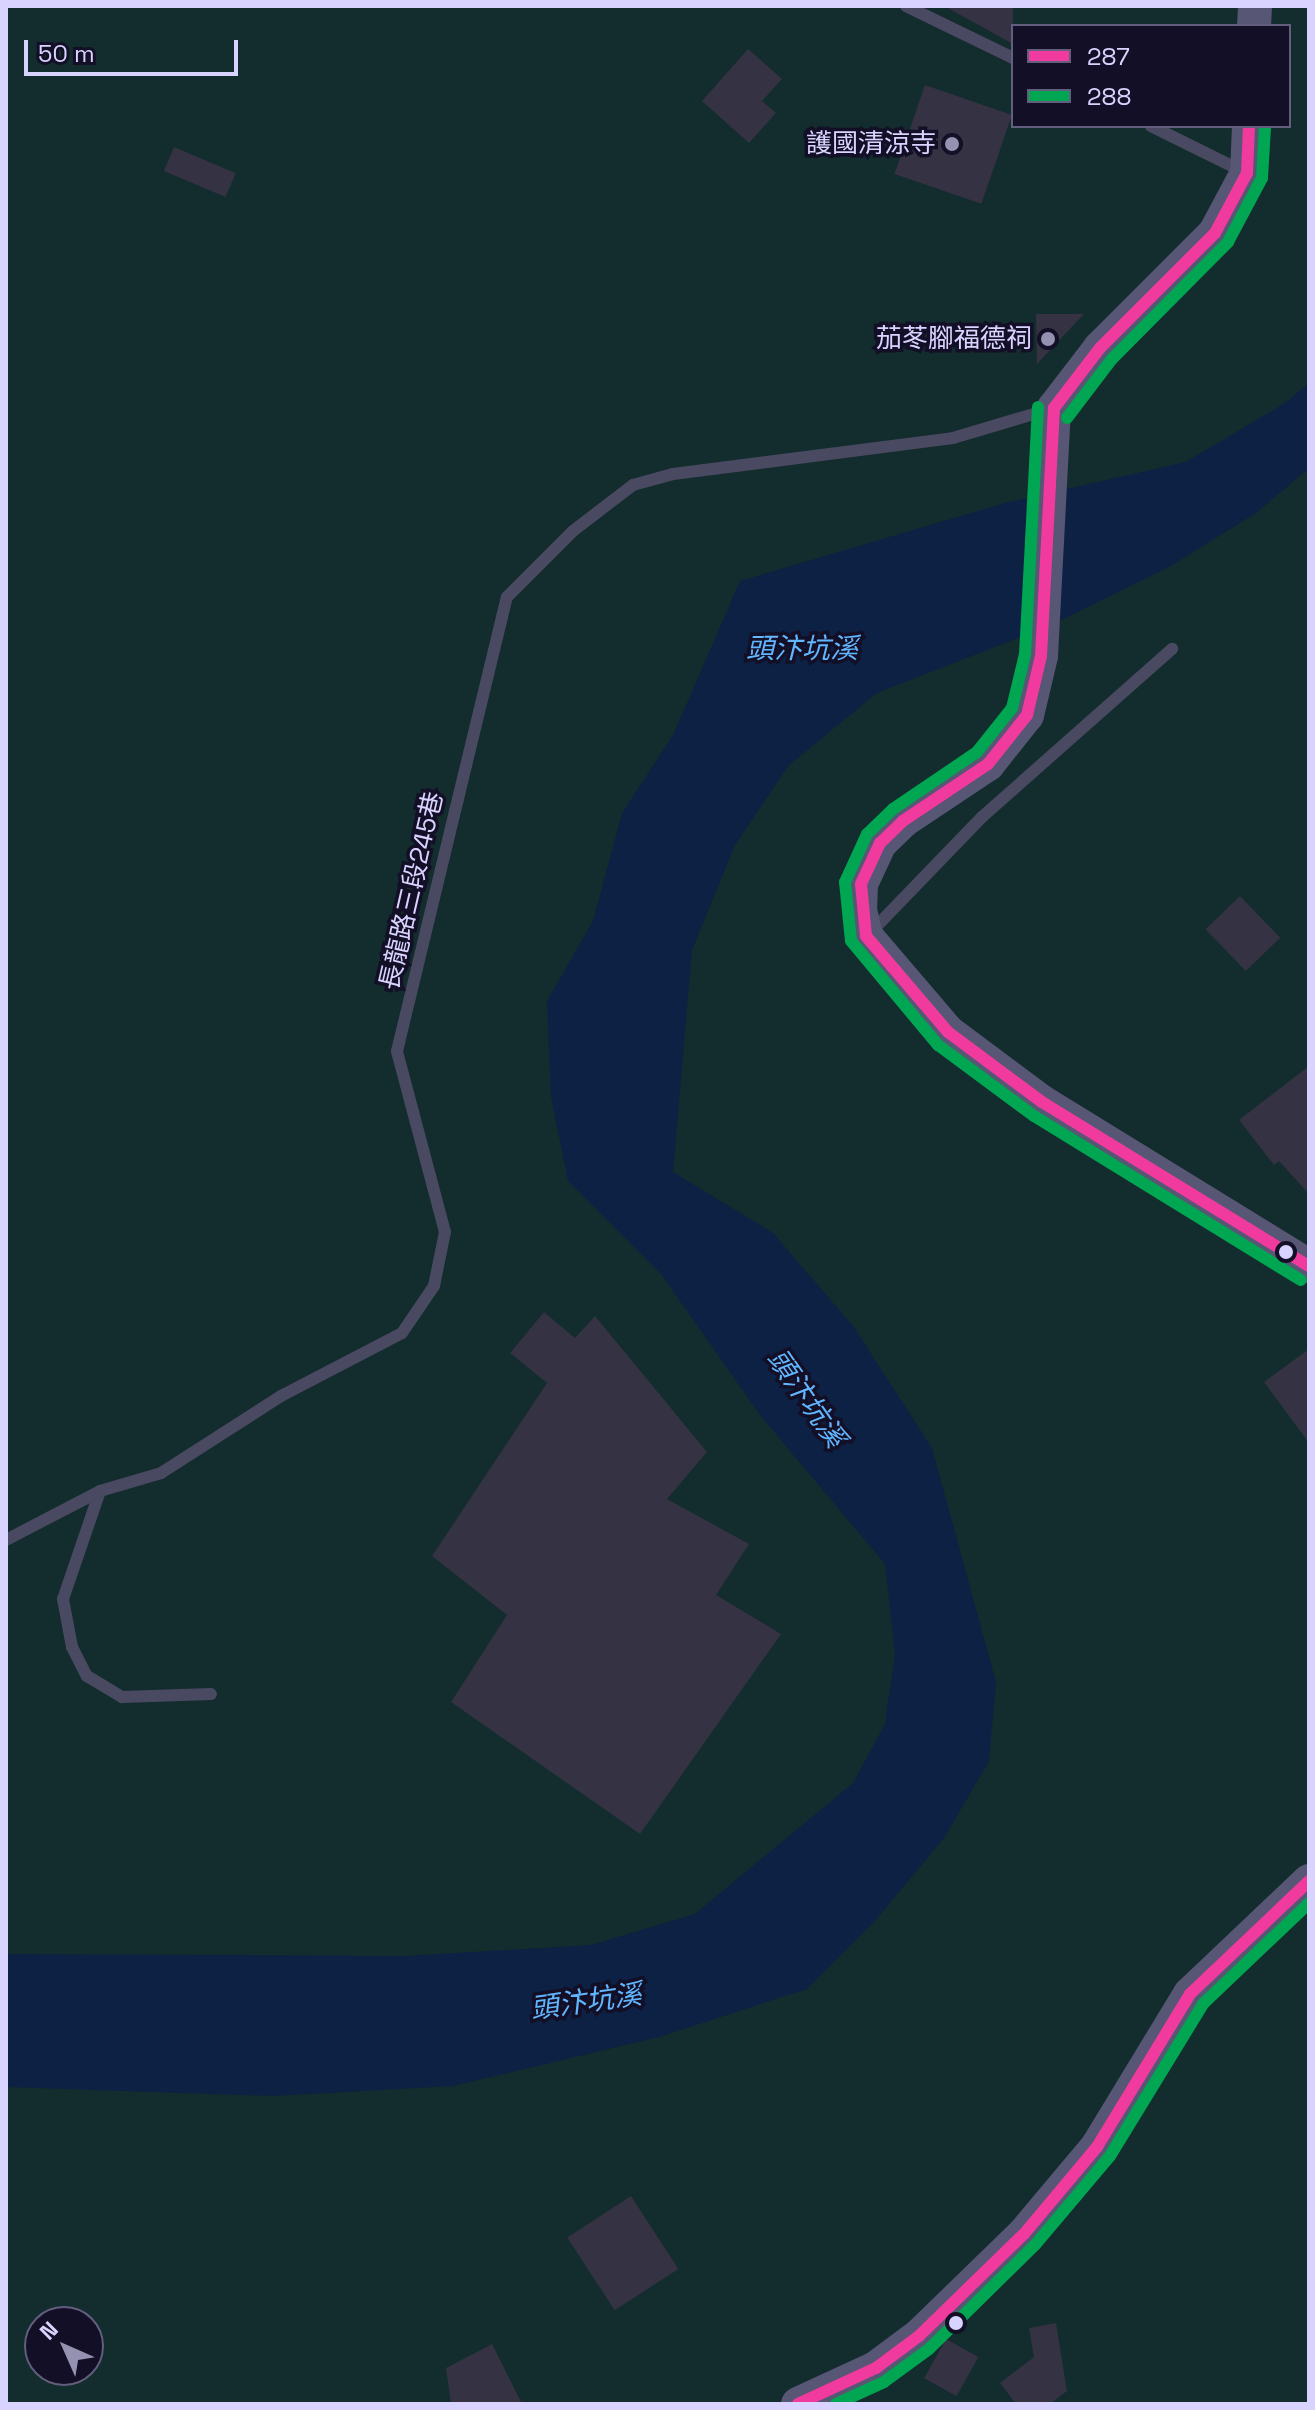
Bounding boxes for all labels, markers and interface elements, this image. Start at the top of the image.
scale bar [28,24,242,74]
legend [1011,24,1291,128]
text: 50 m [38,38,95,69]
text: 287 [1087,41,1130,72]
text: 288 [1087,81,1131,112]
place label: 護國清涼寺 [806,128,936,160]
marker: 護國清涼寺 [943,135,961,153]
place label: 茄苳腳福德祠 [876,323,1032,355]
marker: 茄苳腳福德祠 [1039,330,1057,348]
water label: 頭汴坑溪 [746,631,858,665]
street label: 長龍路三段245巷 [374,789,450,993]
unlabelled marker [1278,1244,1294,1260]
water label: 頭汴坑溪 [761,1342,853,1454]
water label: 頭汴坑溪 [528,1977,644,2025]
north arrow [24,2306,104,2386]
text: N [33,2315,64,2346]
unlabelled marker [948,2315,964,2331]

